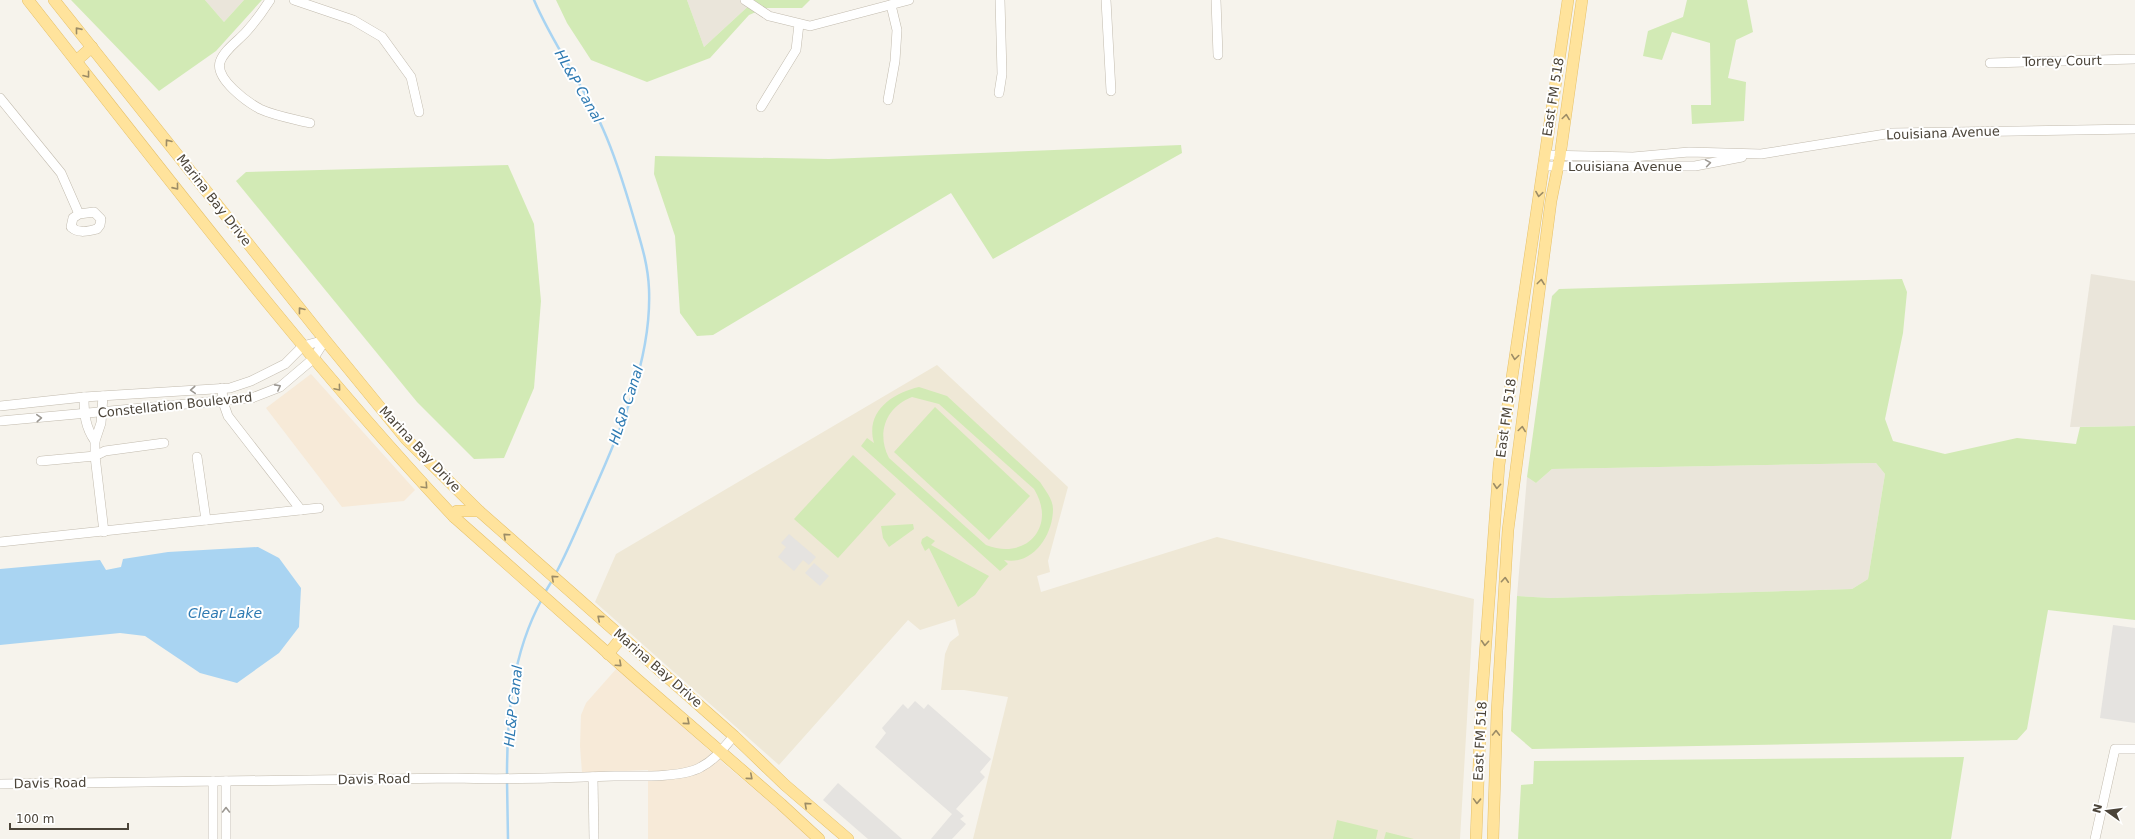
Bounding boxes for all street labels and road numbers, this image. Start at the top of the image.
street label: Torrey Court [2021,53,2102,69]
street label: East FM 518 [1539,56,1567,138]
street label: Louisiana Avenue [1886,124,2000,142]
street label: Marina Bay Drive [174,151,254,249]
street label: Louisiana Avenue [1568,159,1682,174]
street label: East FM 518 [1493,377,1519,459]
street label: Constellation Boulevard [97,389,253,421]
street label: Marina Bay Drive [376,403,464,495]
street label: Marina Bay Drive [611,626,705,710]
street label: East FM 518 [1470,701,1490,781]
street label: Davis Road [337,771,411,787]
street label: Davis Road [13,775,87,791]

